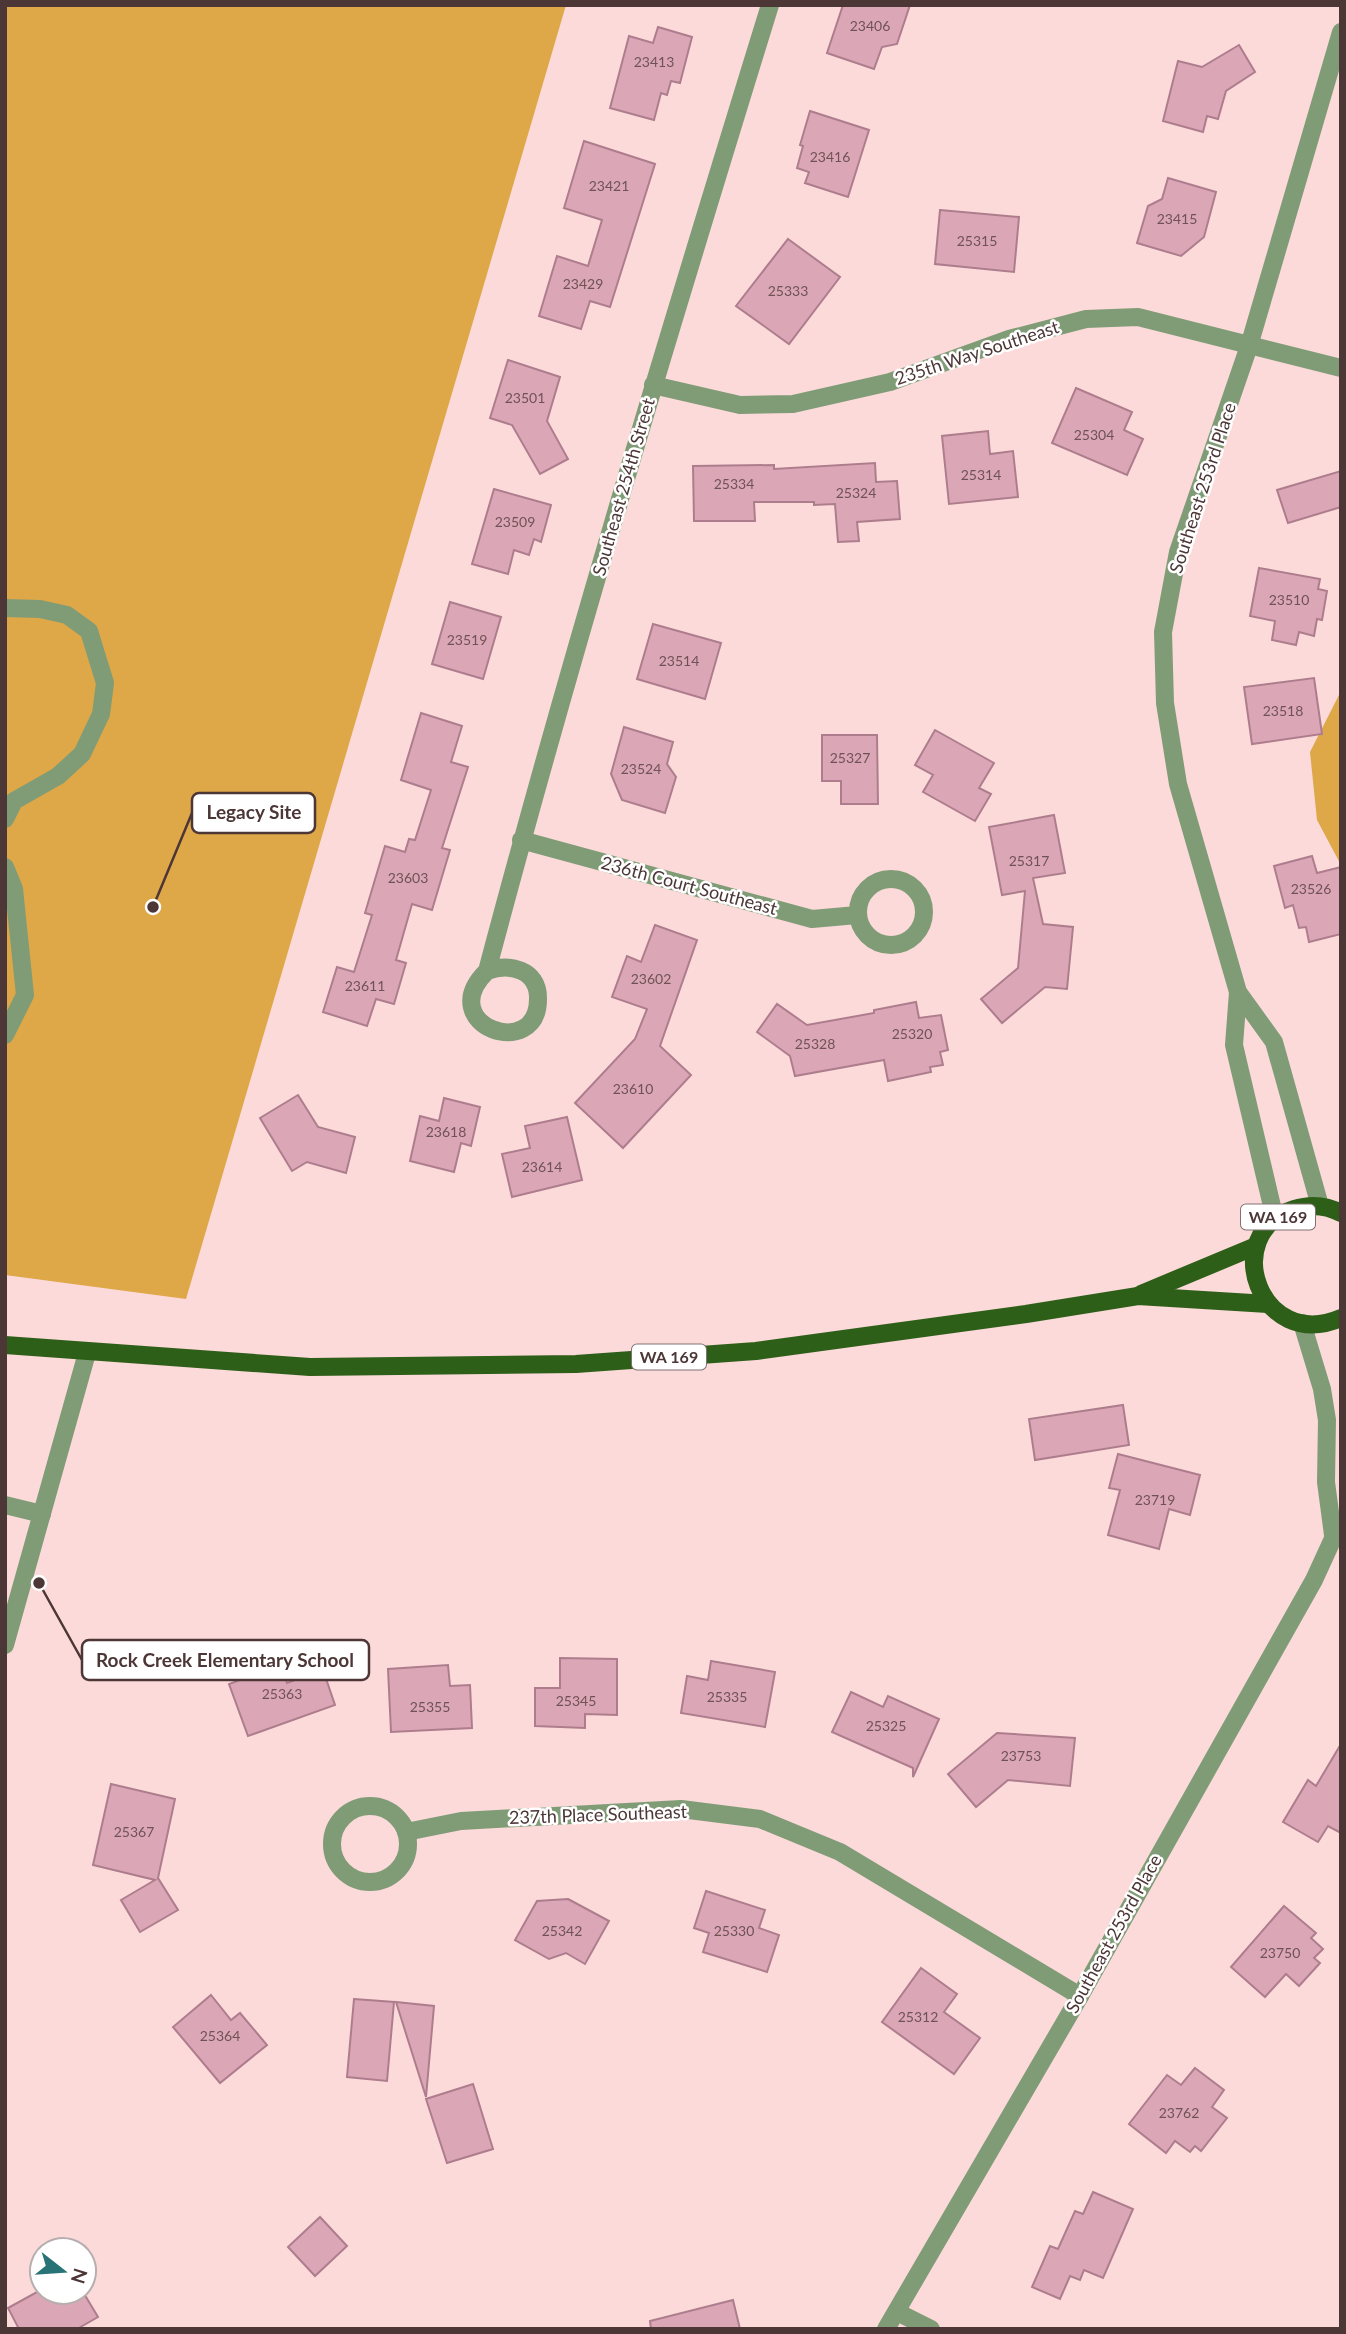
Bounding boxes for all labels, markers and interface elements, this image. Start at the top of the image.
house number: 23406 [850,17,890,34]
house number: 23413 [634,53,674,70]
house number: 23416 [810,148,850,165]
house number: 23421 [589,177,629,194]
house number: 23415 [1157,210,1197,227]
house number: 25315 [957,232,997,249]
house number: 23429 [563,275,603,292]
house number: 25333 [768,282,808,299]
street label: 235th Way Southeast [892,315,1062,389]
house number: 23501 [505,389,545,406]
street label: Southeast 254th Street [587,395,659,578]
street label: Southeast 253rd Place [1164,400,1240,576]
house number: 25304 [1074,426,1114,443]
house number: 25314 [961,466,1001,483]
house number: 25334 [714,475,754,492]
house number: 25324 [836,484,876,501]
house number: 23509 [495,513,535,530]
house number: 23510 [1269,591,1309,608]
house number: 23519 [447,631,487,648]
house number: 23514 [659,652,699,669]
house number: 23518 [1263,702,1303,719]
house number: 25327 [830,749,870,766]
house number: 23524 [621,760,661,777]
callout: Legacy Site [192,793,315,833]
text: Legacy Site [207,800,301,823]
street label: 236th Court Southeast [599,851,780,919]
house number: 25317 [1009,852,1049,869]
house number: 23603 [388,869,428,886]
house number: 23526 [1291,880,1331,897]
house number: 23602 [631,970,671,987]
house number: 23611 [345,977,385,994]
house number: 25320 [892,1025,932,1042]
house number: 25328 [795,1035,835,1052]
house number: 23610 [613,1080,653,1097]
house number: 23618 [426,1123,466,1140]
house number: 23614 [522,1158,562,1175]
road number: WA 169 [1241,1204,1315,1230]
road number: WA 169 [632,1344,706,1370]
house number: 23719 [1135,1491,1175,1508]
callout: Rock Creek Elementary School [82,1640,369,1680]
text: Rock Creek Elementary School [96,1648,354,1671]
house number: 25363 [262,1685,302,1702]
house number: 25335 [707,1688,747,1705]
house number: 25345 [556,1692,596,1709]
house number: 25355 [410,1698,450,1715]
house number: 25325 [866,1717,906,1734]
house number: 23753 [1001,1747,1041,1764]
street label: 237th Place Southeast [509,1800,688,1828]
house number: 25367 [114,1823,154,1840]
street label: Southeast 253rd Place [1060,1850,1166,2017]
house number: 25342 [542,1922,582,1939]
house number: 25330 [714,1922,754,1939]
house number: 23750 [1260,1944,1300,1961]
house number: 25312 [898,2008,938,2025]
house number: 25364 [200,2027,240,2044]
house number: 23762 [1159,2104,1199,2121]
north arrow [28,2236,98,2306]
text: N [67,2266,93,2286]

